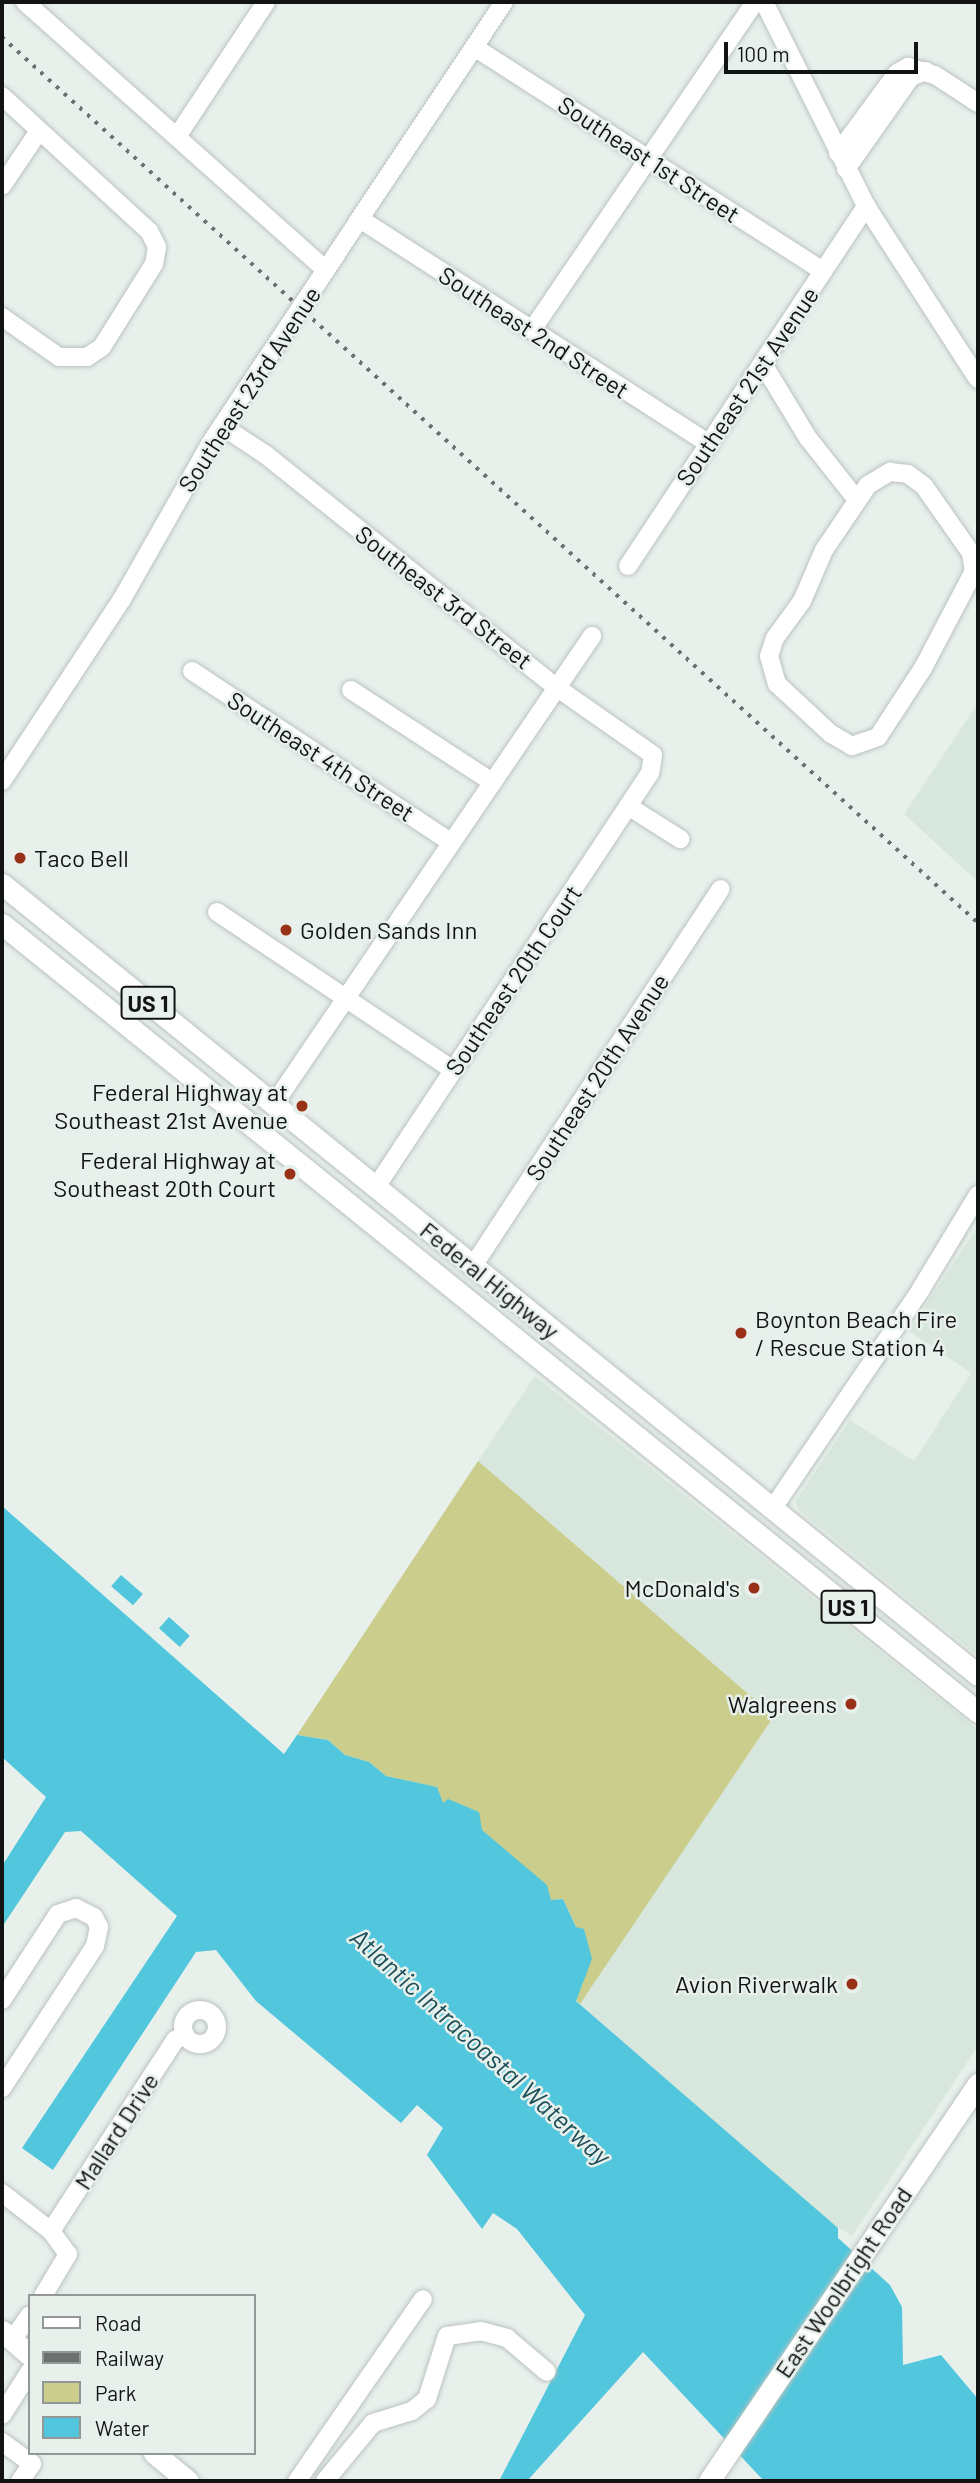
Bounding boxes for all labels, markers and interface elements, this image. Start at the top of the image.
scale bar [728,28,922,72]
text: 100 m [737,41,790,66]
street label: Southeast 1st Street [553,90,745,228]
street label: Southeast 2nd Street [434,260,634,404]
street label: Southeast 23rd Avenue [172,281,326,497]
street label: Southeast 21st Avenue [670,281,824,491]
street label: Southeast 3rd Street [350,519,538,675]
street label: Southeast 4th Street [222,685,420,827]
place label: Taco Bell [34,844,129,872]
marker: Taco Bell [12,850,28,866]
street label: Southeast 20th Court [439,880,587,1080]
place label: Golden Sands Inn [300,916,477,944]
marker: Golden Sands Inn [278,922,294,938]
street label: Southeast 20th Avenue [519,968,675,1186]
road number: US 1 [120,984,176,1022]
place label: Federal Highway at Southeast 21st Avenue [54,1078,288,1134]
marker: Federal Highway at Southeast 21st Avenue [294,1098,310,1114]
place label: Federal Highway at Southeast 20th Court [53,1146,276,1202]
marker: Federal Highway at Southeast 20th Court [282,1166,298,1182]
street label: Federal Highway [415,1215,565,1345]
place label: Boynton Beach Fire / Rescue Station 4 [755,1305,957,1361]
marker: Boynton Beach Fire / Rescue Station 4 [733,1325,749,1341]
place label: McDonald's [625,1574,740,1602]
marker: McDonald's [746,1580,762,1596]
road number: US 1 [820,1588,876,1626]
place label: Walgreens [728,1690,837,1718]
marker: Walgreens [843,1696,859,1712]
water label: Atlantic Intracoastal Waterway [345,1921,617,2171]
place label: Avion Riverwalk [675,1970,838,1998]
marker: Avion Riverwalk [844,1976,860,1992]
street label: Mallard Drive [68,2068,164,2194]
street label: East Woolbright Road [768,2181,918,2383]
legend [28,2294,256,2455]
text: Road [95,2310,141,2335]
text: Railway [95,2345,164,2370]
text: Park [95,2380,136,2405]
text: Water [95,2415,149,2440]

